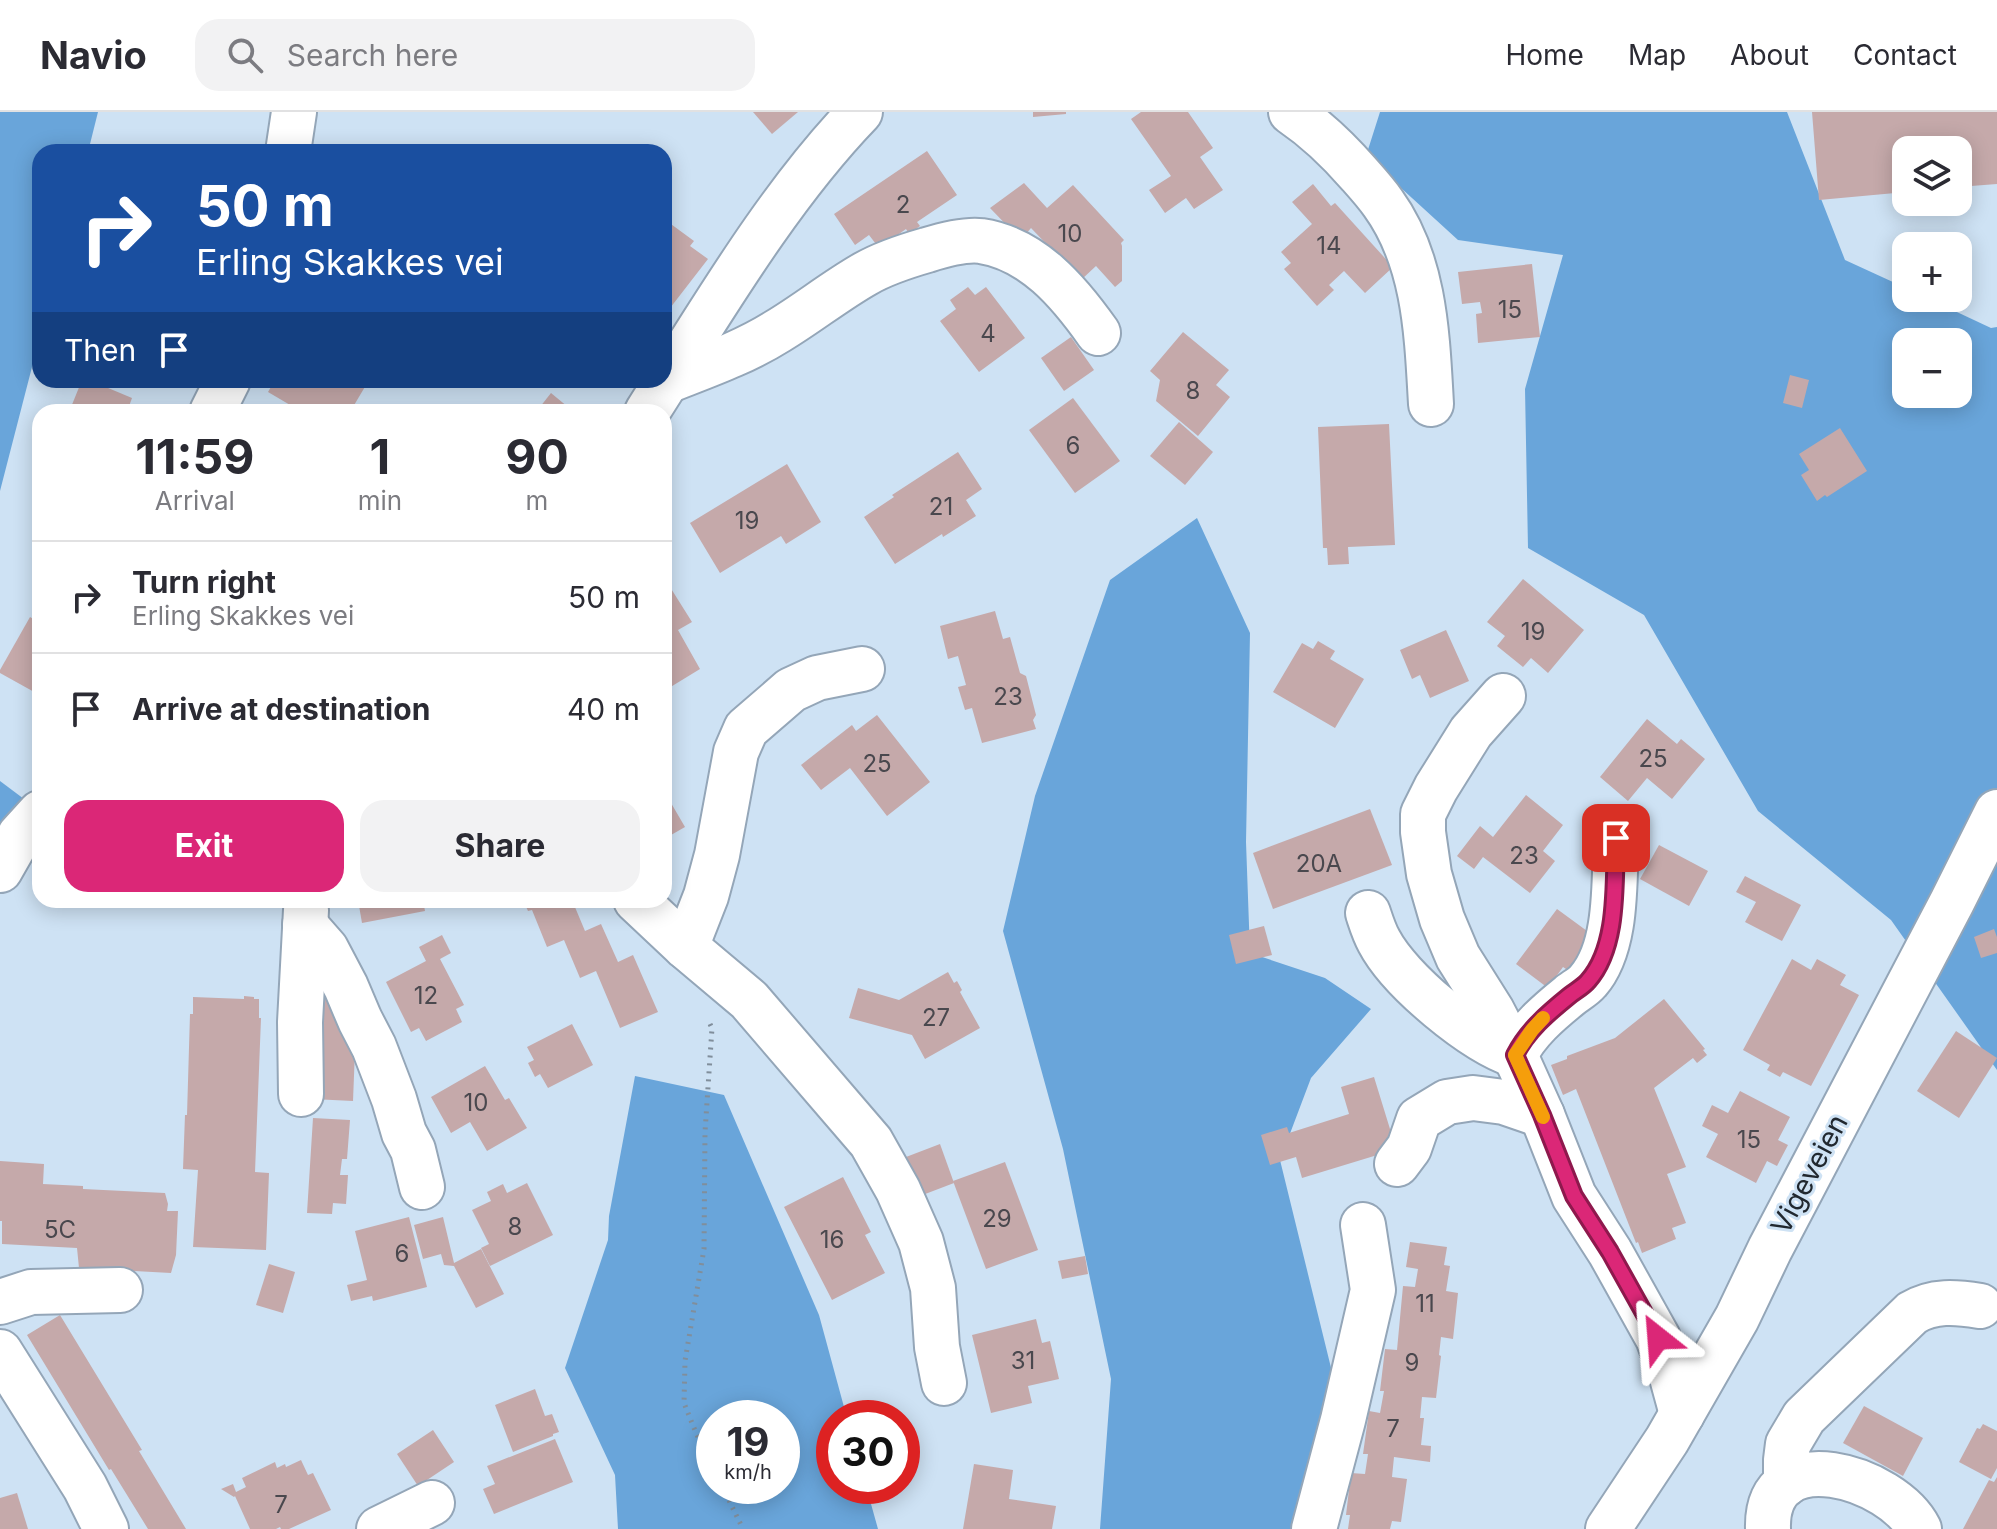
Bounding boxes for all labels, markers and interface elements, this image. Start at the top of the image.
search box [195,19,755,91]
text: Navio [40,32,147,78]
icon: search [223,33,267,77]
text: Search here [287,37,458,73]
text: Home [1505,38,1584,72]
text: Map [1628,38,1686,72]
text: About [1730,38,1809,72]
text: Contact [1853,38,1957,72]
map controls [1892,136,1972,408]
button: layers [1892,136,1972,216]
text: 50 m [196,172,334,240]
icon: right [64,176,168,280]
house number: 2 [896,190,910,219]
house number: 10 [1058,219,1082,248]
house number: 14 [1316,231,1342,260]
button: + [1892,232,1972,312]
text: Erling Skakkes vei [196,240,504,284]
house number: 15 [1498,295,1522,324]
house number: 4 [980,319,996,348]
icon: arrive [152,328,196,372]
button: − [1892,328,1972,408]
text: Then [64,332,136,368]
house number: 8 [1186,376,1200,405]
text: 11:59 [135,427,254,486]
text: 1 [369,427,390,486]
text: 90 [505,427,569,486]
house number: 6 [1066,431,1080,460]
text: Arrival [155,485,235,516]
text: min [358,485,402,516]
text: m [526,485,548,516]
house number: 21 [929,492,953,521]
house number: 19 [735,506,759,535]
text: Turn right [132,564,276,600]
icon: right [64,575,108,619]
text: 50 m [568,579,640,615]
text: Erling Skakkes vei [132,600,354,631]
house number: 19 [1521,617,1545,646]
house number: 23 [993,682,1023,711]
icon: arrive [64,687,108,731]
text: Arrive at destination [132,691,430,727]
text: 40 m [567,691,640,727]
house number: 25 [1638,744,1668,773]
house number: 25 [862,749,892,778]
button: Exit [64,800,344,892]
button: Share [360,800,640,892]
pin [1582,804,1650,872]
icon: arrive [1594,816,1638,860]
house number: 23 [1509,841,1539,870]
house number: 20A [1296,849,1342,878]
house number: 12 [414,981,438,1010]
house number: 27 [922,1003,950,1032]
house number: 10 [464,1088,488,1117]
street label: Vigeveien [1763,1109,1855,1239]
house number: 15 [1737,1125,1761,1154]
house number: 29 [982,1204,1012,1233]
house number: 8 [508,1212,522,1241]
house number: 5C [44,1215,76,1244]
house number: 16 [820,1225,844,1254]
house number: 6 [395,1239,409,1268]
house number: 11 [1415,1289,1435,1318]
position arrow [1616,1296,1700,1380]
house number: 31 [1011,1346,1035,1375]
house number: 9 [1405,1348,1419,1377]
speed limit sign: 30 [816,1400,920,1504]
house number: 7 [1386,1414,1400,1443]
text: 19 [726,1417,770,1466]
text: km/h [724,1460,772,1484]
house number: 7 [274,1490,288,1519]

